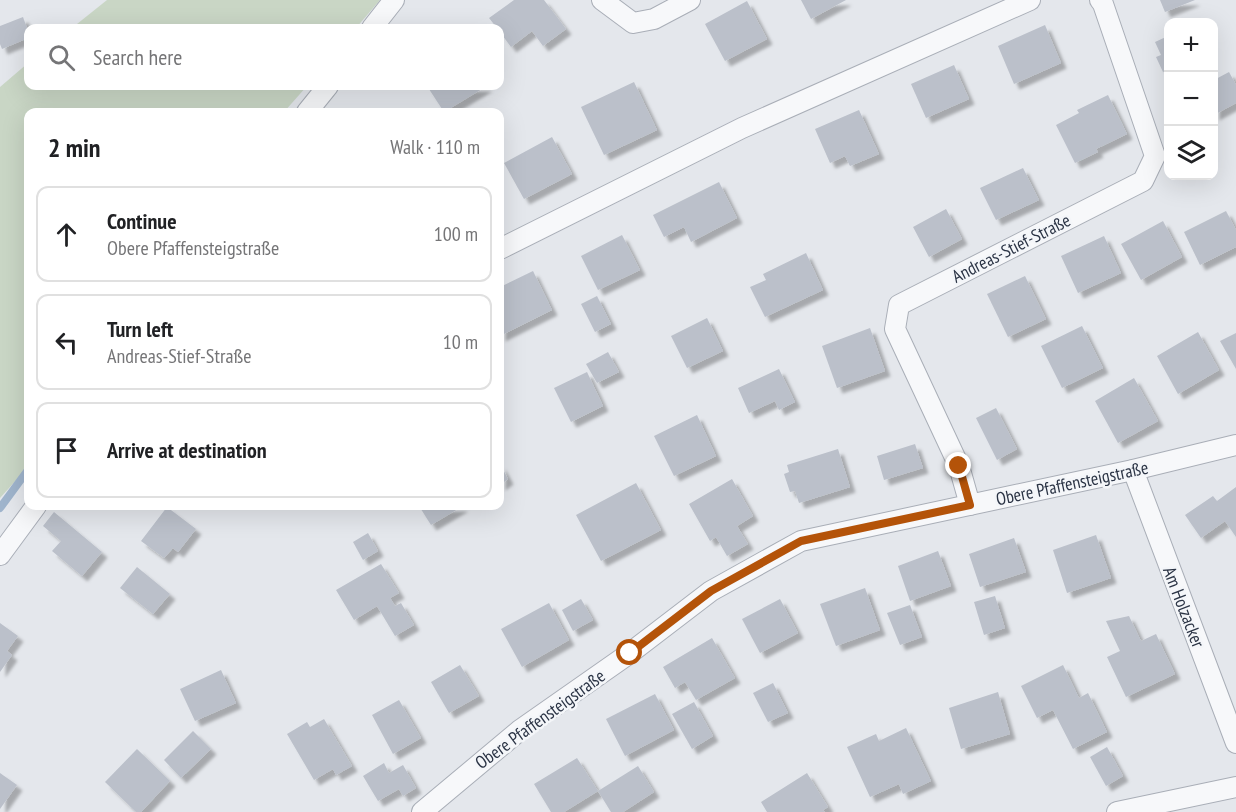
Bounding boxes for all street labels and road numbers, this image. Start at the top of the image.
street label: Andreas-Stief-Straße [948,208,1074,288]
street label: Obere Pfaffensteigstraße [994,456,1150,510]
street label: Am Holzacker [1158,563,1210,651]
street label: Obere Pfaffensteigstraße [471,664,609,774]

